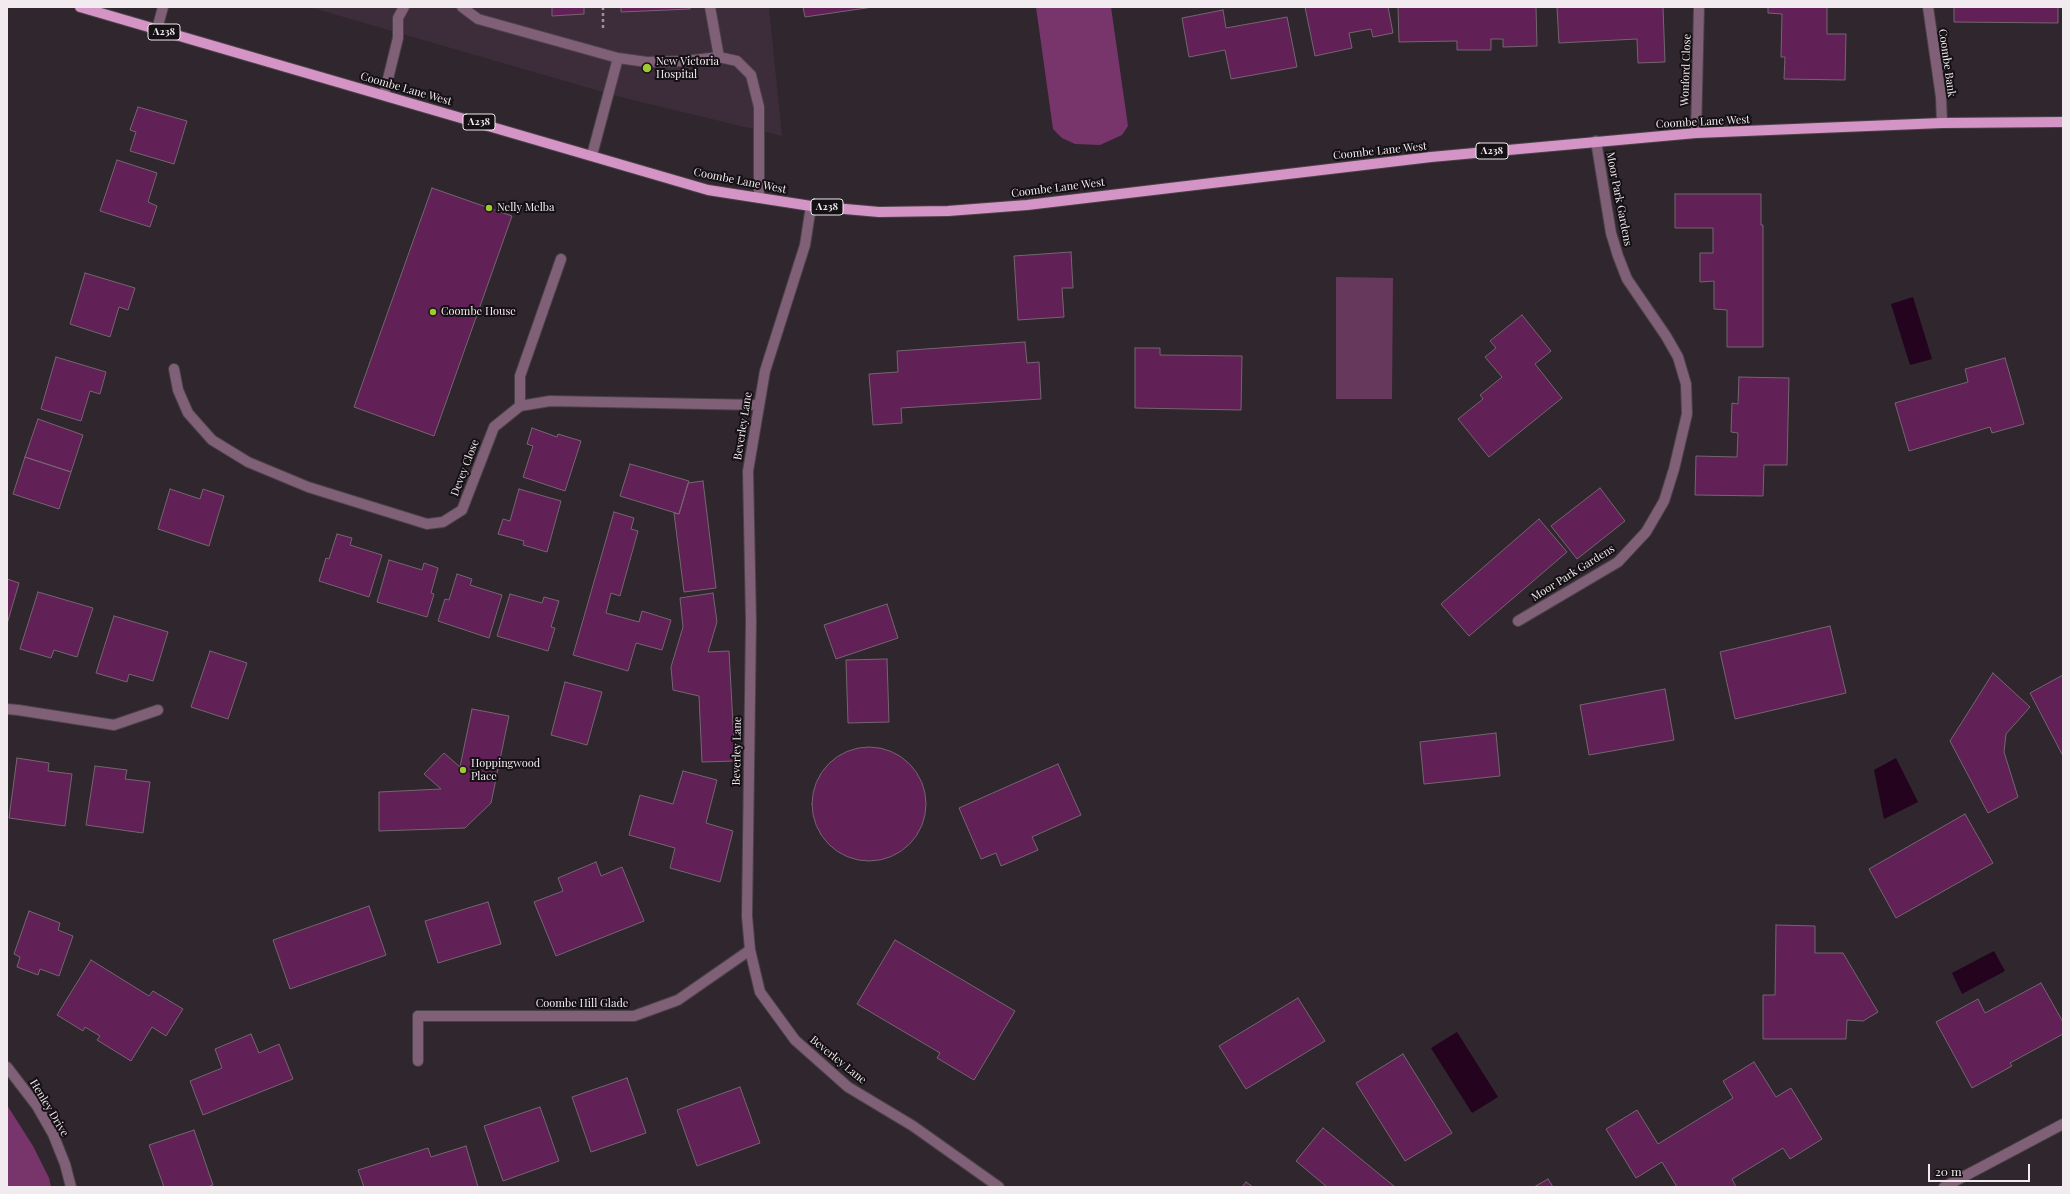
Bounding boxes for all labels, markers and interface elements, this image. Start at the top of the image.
road number: A238 [148,24,180,40]
street label: Coombe Bank [1936,28,1958,98]
street label: Wonford Close [1678,34,1694,106]
place label: New Victoria Hospital [656,55,719,81]
marker: New Victoria Hospital [641,62,653,74]
street label: Coombe Lane West [359,70,453,108]
street label: Coombe Lane West [1656,113,1750,131]
road number: A238 [463,114,495,130]
street label: Coombe Lane West [1332,140,1428,162]
road number: A238 [1476,143,1508,159]
street label: Moor Park Gardens [1603,151,1635,247]
street label: Coombe Lane West [692,166,788,196]
street label: Coombe Lane West [1010,176,1106,200]
road number: A238 [811,199,843,215]
place label: Nelly Melba [497,201,554,215]
marker: Nelly Melba [484,203,494,213]
place label: Coombe House [441,305,516,319]
marker: Coombe House [428,307,438,317]
street label: Beverley Lane [731,391,755,461]
street label: Devey Close [448,438,482,498]
street label: Moor Park Gardens [1529,542,1617,604]
street label: Beverley Lane [730,717,744,785]
place label: Hoppingwood Place [471,757,540,783]
marker: Hoppingwood Place [458,765,468,775]
street label: Coombe Hill Glade [536,997,628,1011]
street label: Beverley Lane [807,1033,869,1087]
street label: Henley Drive [27,1077,71,1139]
scale bar [1930,1156,2032,1182]
text: 20 m [1935,1163,1962,1179]

